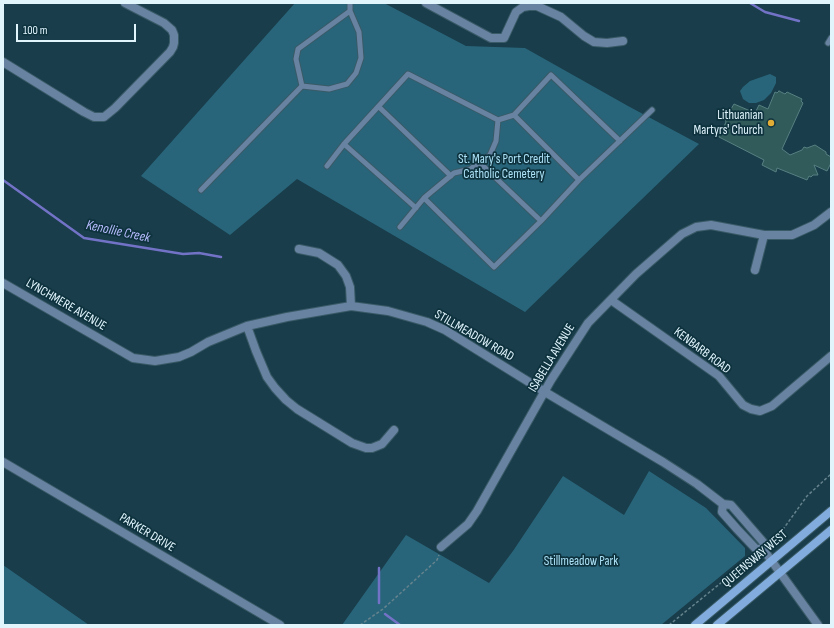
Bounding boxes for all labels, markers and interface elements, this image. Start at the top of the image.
scale bar [18,16,138,42]
text: 100 m [23,23,48,38]
place label: Lithuanian Martyrs' Church [693,108,763,139]
marker: Lithuanian Martyrs' Church [766,118,776,128]
park label: St. Mary's Port Credit Catholic Cemetery [458,152,550,183]
water label: Kenollie Creek [84,217,152,247]
street label: LYNCHMERE AVENUE [23,276,109,334]
street label: STILLMEADOW ROAD [432,307,516,365]
street label: ISABELLA AVENUE [525,321,579,395]
street label: KENBARB ROAD [670,325,734,377]
street label: PARKER DRIVE [116,510,178,556]
street label: QUEENSWAY WEST [719,527,791,591]
park label: Stillmeadow Park [544,554,618,570]

